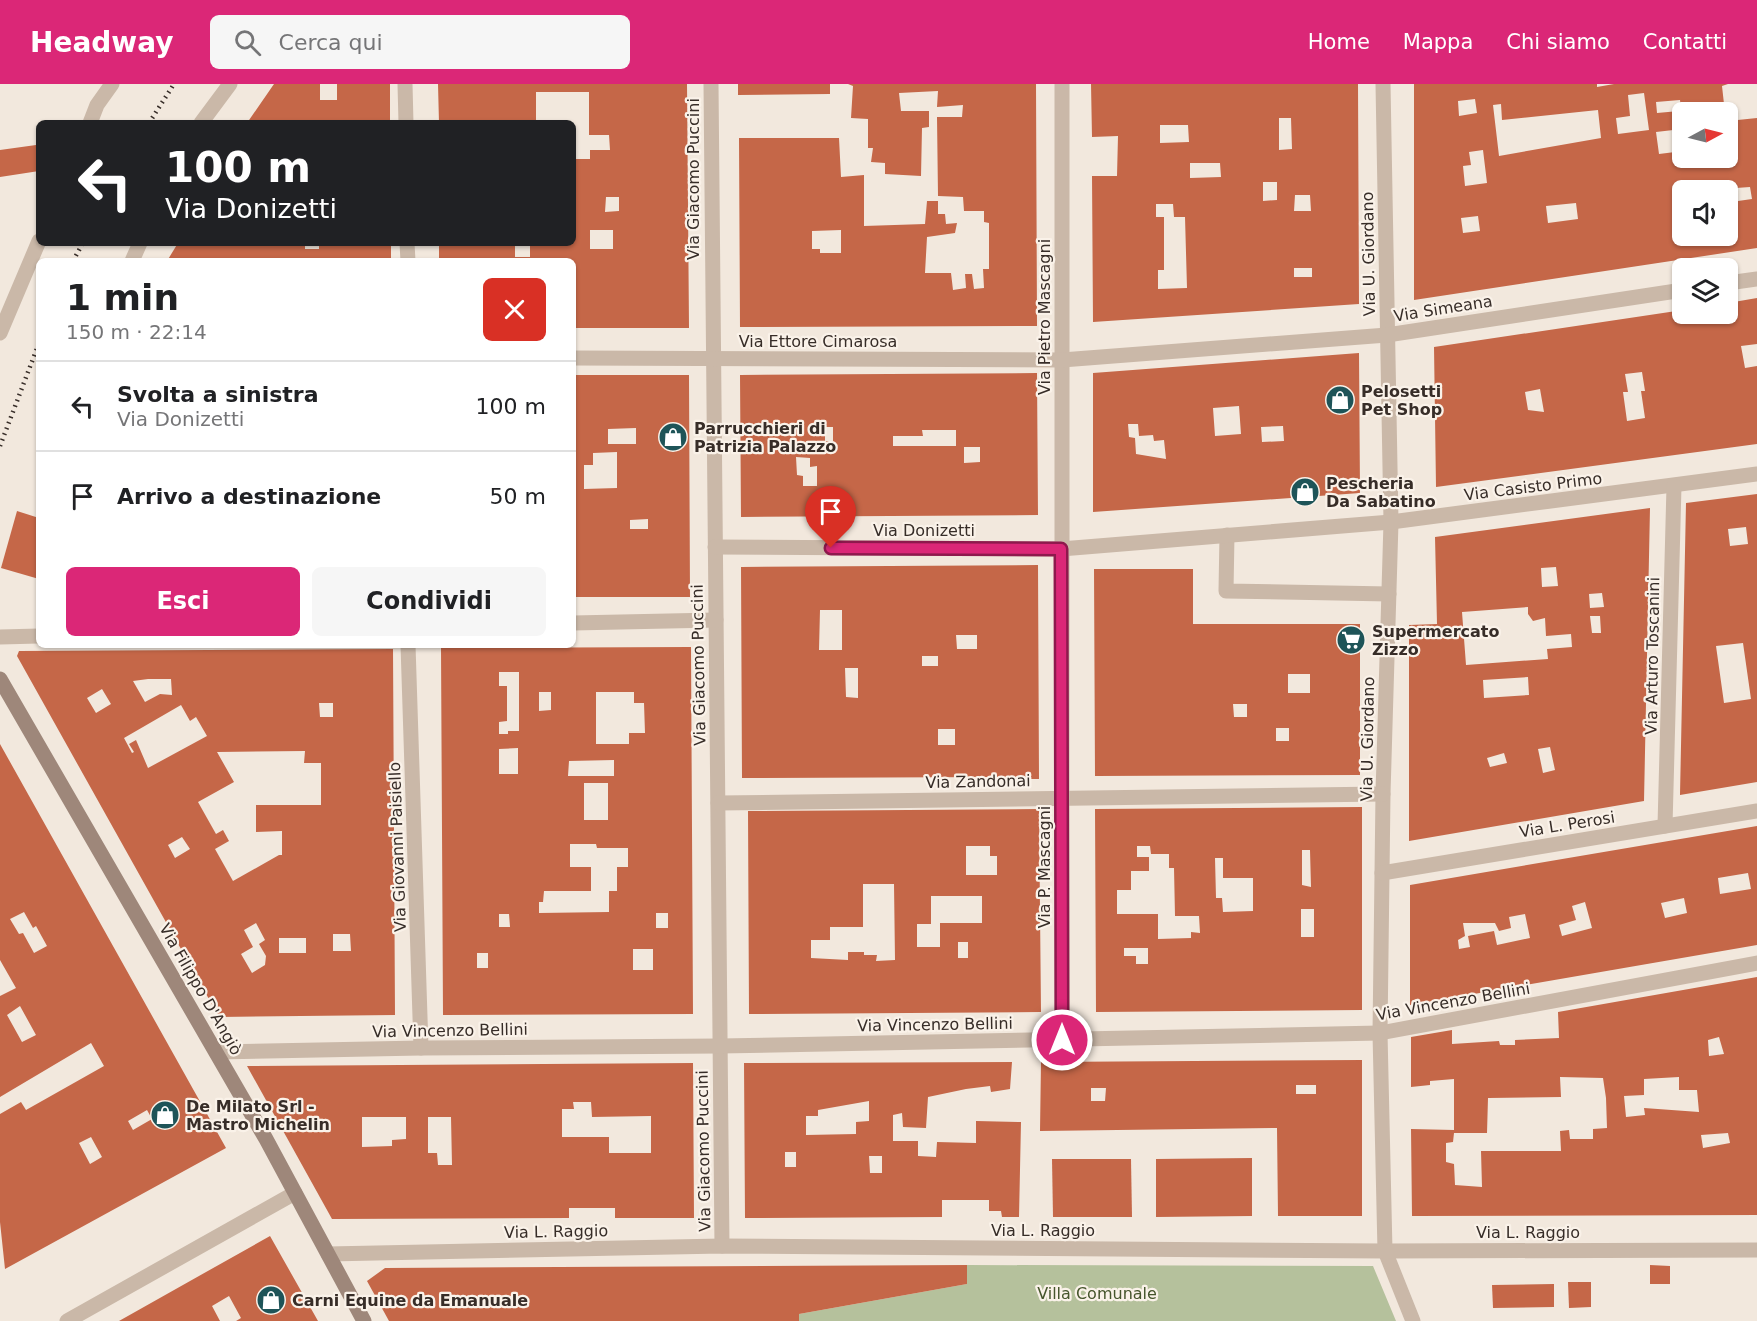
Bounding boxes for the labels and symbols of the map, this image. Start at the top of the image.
street label: Via Giacomo Puccini [684,98,703,260]
north arrow [1672,102,1738,168]
street label: Via U. Giordano [1358,192,1379,316]
street label: Via Pietro Mascagni [1035,239,1054,395]
street label: Via Simeana [1392,291,1494,326]
street label: Via Ettore Cimarosa [739,332,897,351]
place label: Pelosetti Pet Shop [1361,382,1442,419]
shop icon: Pelosetti Pet Shop [1324,384,1356,416]
place label: Parrucchieri di Patrizia Palazzo [694,419,836,456]
shop icon: Parrucchieri di Patrizia Palazzo [657,421,689,453]
street label: Via Casisto Primo [1463,469,1603,504]
place label: Pescheria Da Sabatino [1326,474,1436,511]
shop icon: Pescheria Da Sabatino [1289,476,1321,508]
pin [805,486,856,548]
street label: Via Donizetti [873,521,975,540]
street label: Via Arturo Toscanini [1642,577,1663,735]
street label: Via Giacomo Puccini [688,584,709,746]
place label: Supermercato Zizzo [1372,622,1499,659]
supermarket icon: Supermercato Zizzo [1335,624,1367,656]
street label: Via U. Giordano [1357,677,1378,801]
street label: Via Giovanni Paisiello [385,762,410,932]
street label: Via Zandonai [925,771,1031,792]
street label: Via P. Mascagni [1035,806,1054,928]
street label: Via L. Perosi [1518,808,1616,841]
street label: Via Filippo D'Angiò [155,920,246,1058]
street label: Via Vincenzo Bellini [1375,979,1532,1024]
position arrow [1030,1008,1094,1072]
street label: Via Vincenzo Bellini [857,1014,1013,1035]
street label: Via Vincenzo Bellini [372,1020,528,1041]
street label: Via Giacomo Puccini [693,1070,714,1232]
place label: De Milato Srl - Mastro Michelin [186,1097,330,1134]
shop icon: De Milato Srl - Mastro Michelin [149,1099,181,1131]
street label: Via L. Raggio [504,1221,608,1242]
street label: Via L. Raggio [991,1221,1095,1240]
street label: Via L. Raggio [1476,1223,1580,1242]
shop icon: Carni Equine da Emanuale [255,1284,287,1316]
park label: Villa Comunale [1037,1284,1157,1303]
place label: Carni Equine da Emanuale [292,1291,528,1310]

